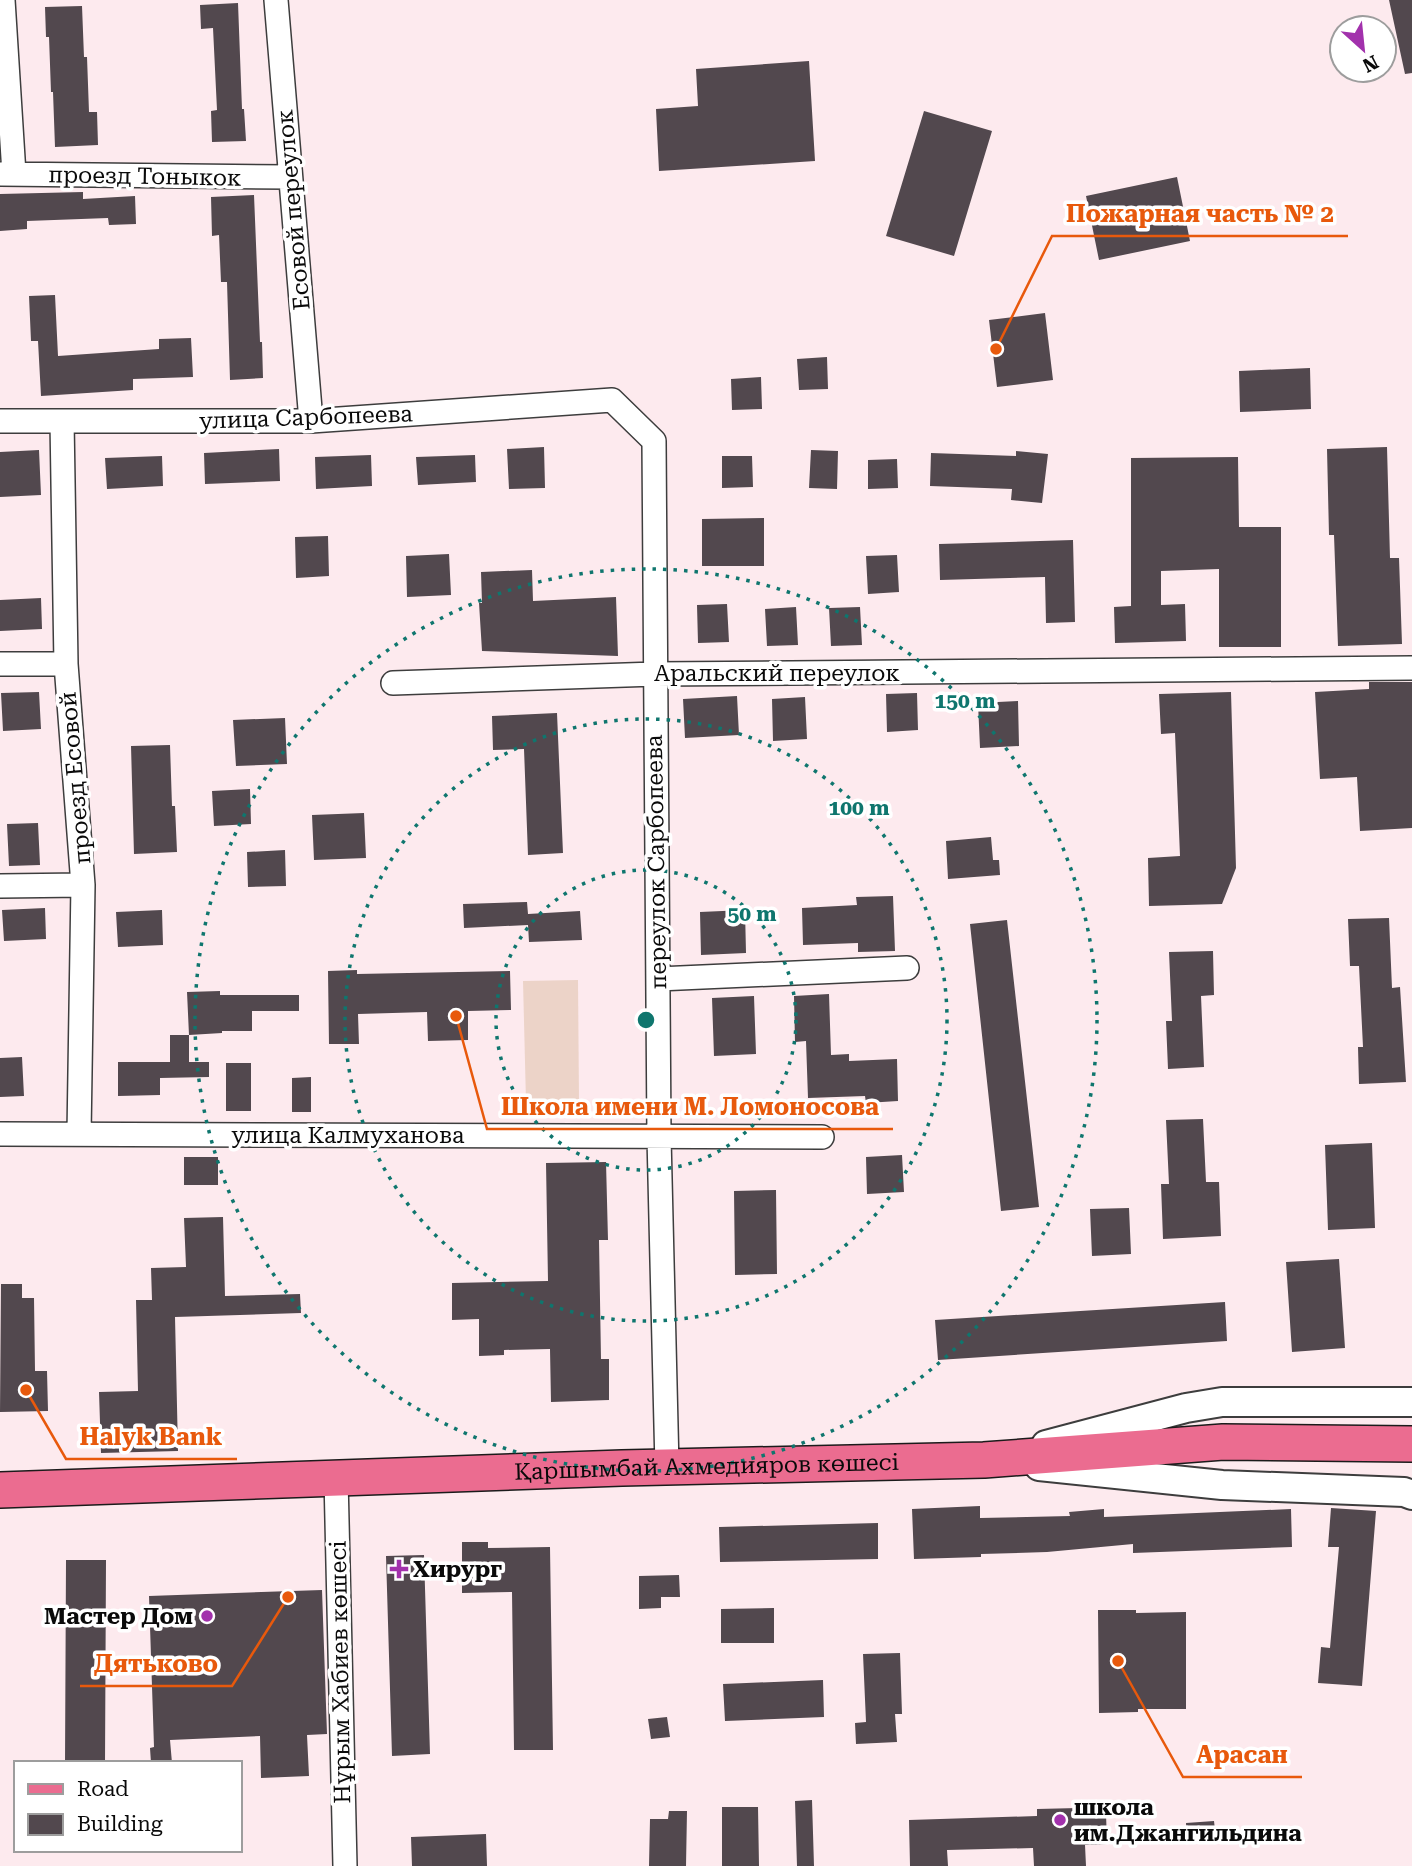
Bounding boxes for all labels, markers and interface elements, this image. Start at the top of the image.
north arrow [1328,14,1398,84]
text: N [1358,50,1382,77]
street label: Есовой переулок [271,108,316,311]
street label: проезд Тоныкок [48,161,242,192]
callout: Пожарная часть № 2 [1052,191,1348,236]
text: Пожарная часть № 2 [1066,200,1334,228]
street label: улица Сарбопеева [199,400,414,435]
street label: Аральский переулок [654,660,900,687]
text: 150 m [935,689,995,713]
street label: проезд Есовой [55,691,96,865]
street label: переулок Сарбопеева [641,734,672,990]
text: 100 m [829,796,889,820]
text: 50 m [727,902,777,926]
centre of rings [634,1008,658,1032]
callout: Школа имени М. Ломоносова [487,1084,893,1129]
text: Школа имени М. Ломоносова [501,1093,879,1121]
street label: улица Калмуханова [232,1122,465,1149]
callout: Halyk Bank [66,1414,237,1459]
text: Halyk Bank [80,1423,223,1451]
street label: Қаршымбай Ахмедияров көшесі [514,1449,899,1486]
street label: Нұрым Хабиев көшесі [325,1540,356,1804]
place label: Хирург [413,1556,502,1583]
marker: Хирург [391,1561,407,1577]
place label: Мастер Дом [44,1603,193,1630]
marker: Мастер Дом [199,1608,215,1624]
callout: Дятьково [80,1641,232,1686]
text: Дятьково [94,1650,218,1678]
callout: Арасан [1183,1732,1302,1777]
text: Арасан [1196,1741,1288,1769]
legend [14,1761,242,1852]
text: Road [77,1777,129,1801]
place label: школа им.Джангильдина [1074,1794,1302,1847]
text: Building [77,1812,163,1836]
marker: школа им.Джангильдина [1052,1812,1068,1828]

